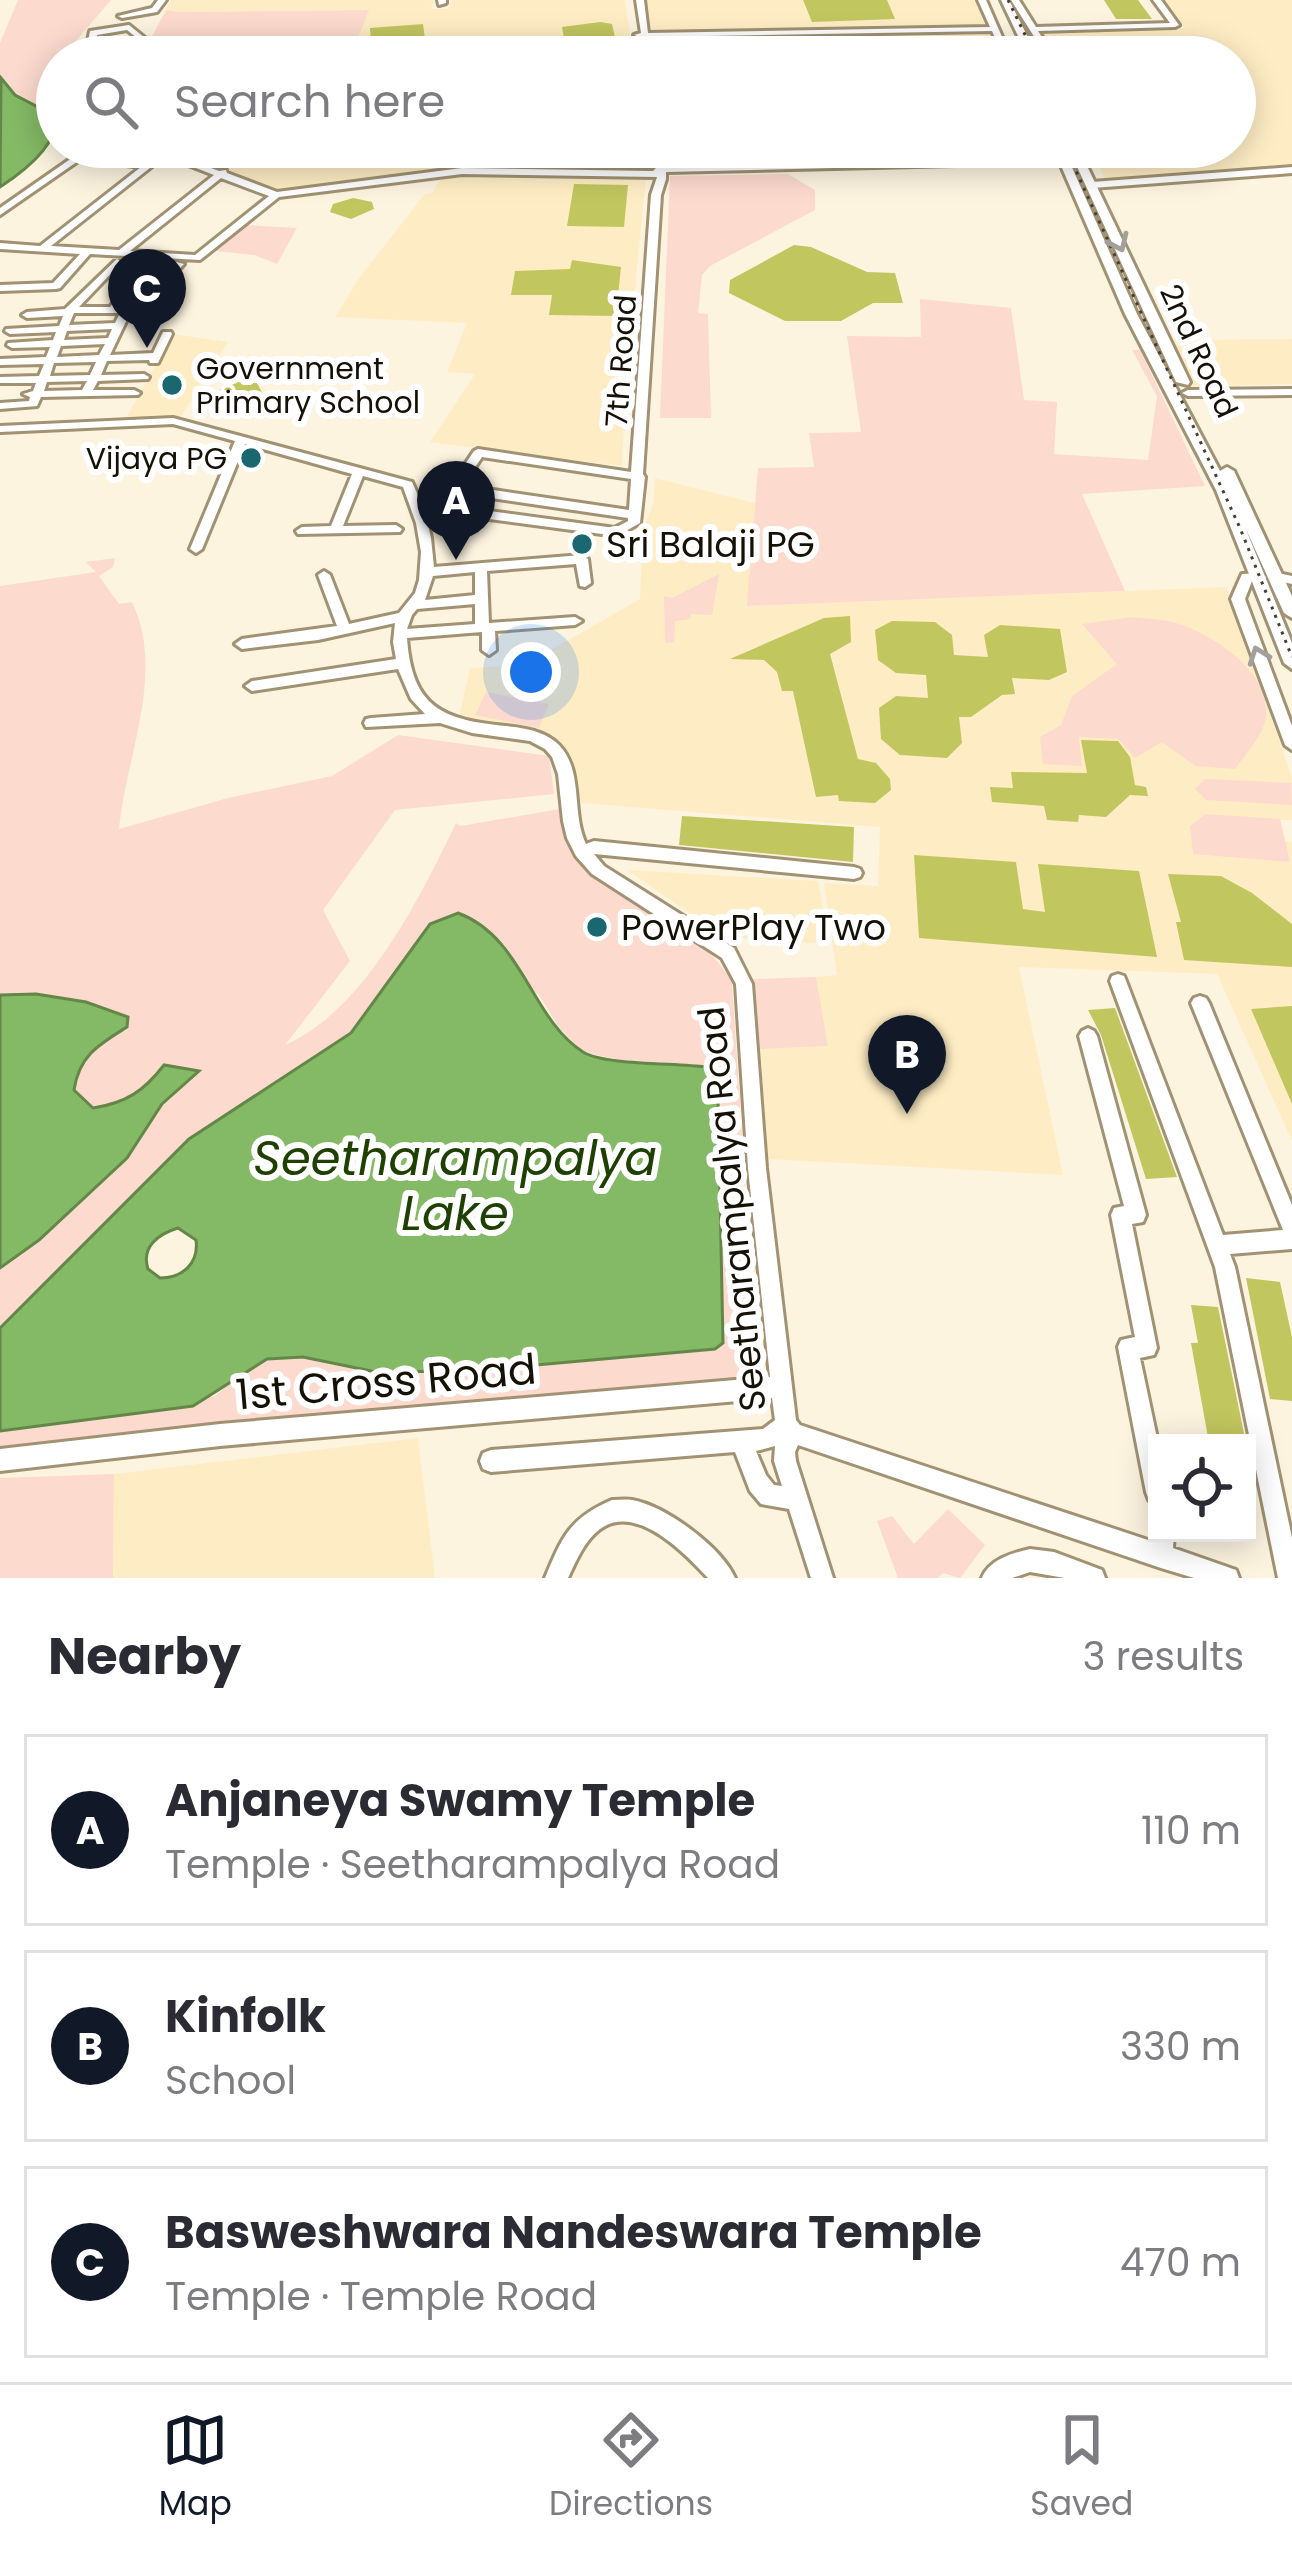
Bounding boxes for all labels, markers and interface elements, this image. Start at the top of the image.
search box [36,36,1256,168]
icon: search [78,69,144,135]
text: Search here [174,70,445,133]
one-way arrow [1105,231,1128,252]
pin: C [108,249,186,348]
street label: 2nd Road [1149,277,1249,425]
street label: 7th Road [595,293,647,429]
place label: Government Primary School [196,347,420,424]
marker: Government Primary School [159,372,185,398]
place label: Vijaya PG [86,437,227,480]
marker: Vijaya PG [238,445,264,471]
pin: A [417,461,495,560]
place label: Sri Balaji PG [606,519,815,570]
marker: Sri Balaji PG [569,531,595,557]
your location [501,642,561,702]
one-way arrow [1248,646,1272,667]
place label: PowerPlay Two [621,902,886,953]
marker: PowerPlay Two [584,914,610,940]
street label: Seetharampalya Road [685,1004,779,1414]
pin: B [868,1015,946,1114]
water label: Seetharampalya Lake [253,1125,657,1247]
street label: 1st Cross Road [233,1339,539,1425]
map controls [1148,1434,1256,1542]
button: locate [1148,1434,1256,1542]
text: Nearby [48,1620,241,1692]
text: 3 results [1082,1629,1244,1684]
text: Anjaneya Swamy Temple [165,1769,755,1832]
text: A [76,1803,104,1858]
text: 110 m [1141,1803,1241,1858]
text: Temple · Seetharampalya Road [165,1837,780,1892]
text: Kinfolk [165,1985,326,2048]
text: B [77,2019,103,2074]
text: 330 m [1120,2019,1241,2074]
text: School [165,2053,296,2108]
text: Basweshwara Nandeswara Temple [165,2201,982,2264]
text: C [75,2235,105,2290]
text: 470 m [1120,2235,1241,2290]
text: Temple · Temple Road [165,2269,597,2324]
tab: Map [159,2407,232,2529]
tab: Directions [549,2407,713,2529]
tab: Saved [1030,2407,1133,2529]

